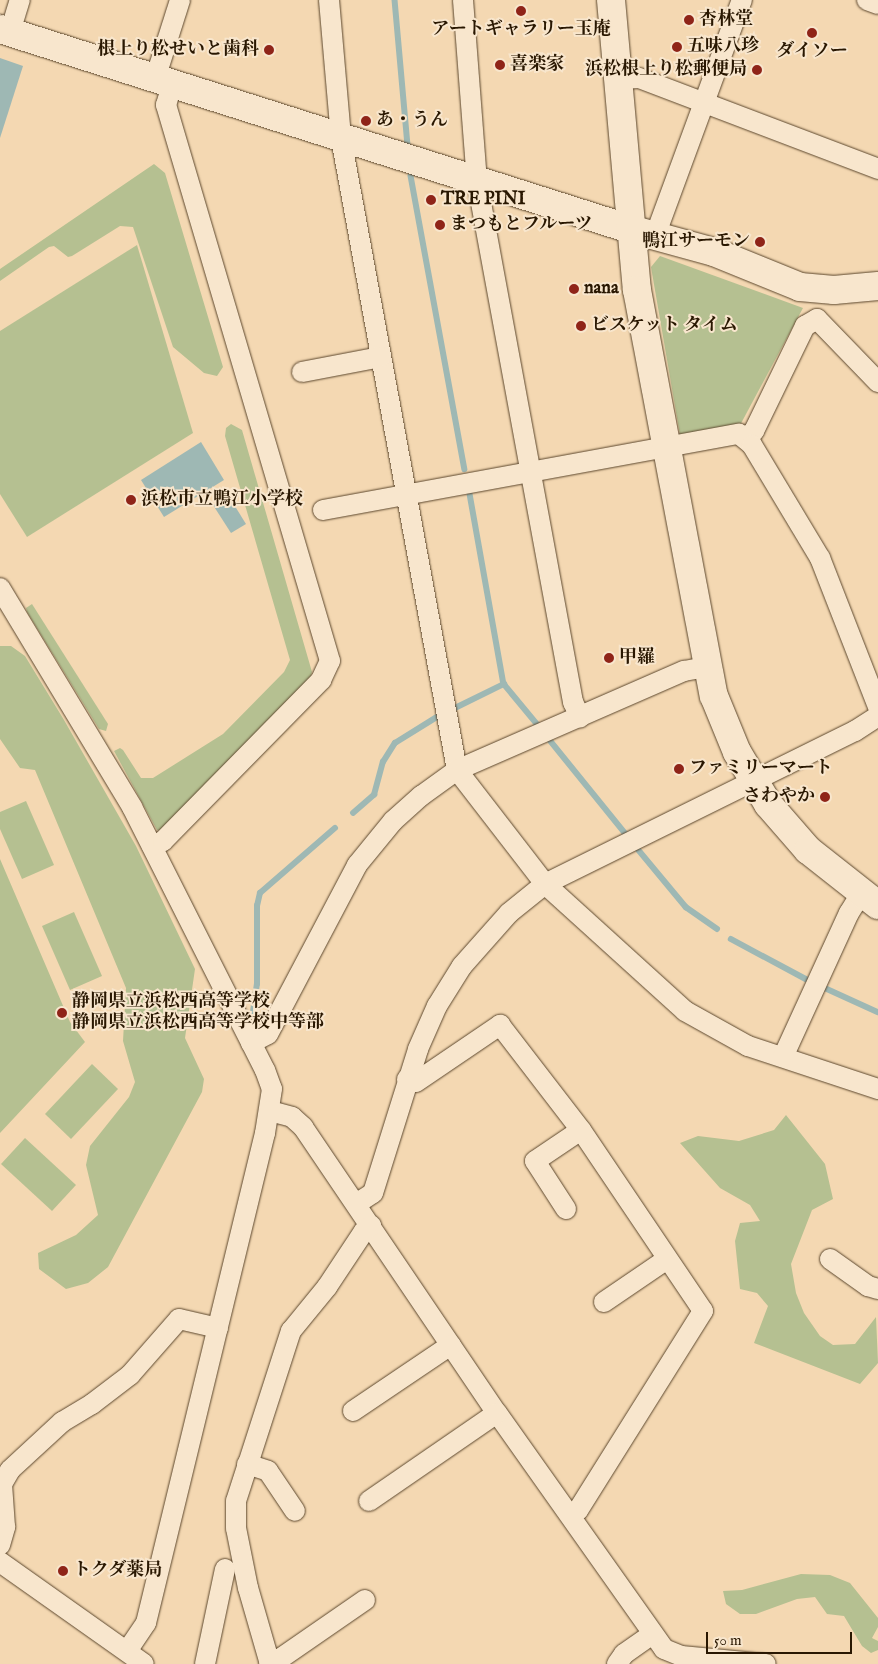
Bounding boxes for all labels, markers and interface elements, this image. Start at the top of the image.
marker: アートギャラリー玉庵 [515,5,527,17]
place label: 杏林堂 [699,9,753,31]
marker: 杏林堂 [683,14,695,26]
place label: アートギャラリー玉庵 [431,19,611,41]
marker: ダイソー [806,27,818,39]
place label: 五味八珍 [687,36,759,58]
place label: 根上り松せいと歯科 [97,39,259,61]
marker: 五味八珍 [671,41,683,53]
place label: ダイソー [776,41,848,63]
marker: 根上り松せいと歯科 [263,44,275,56]
place label: 喜楽家 [510,54,564,76]
marker: 喜楽家 [494,59,506,71]
place label: 浜松根上り松郵便局 [585,59,747,81]
marker: 浜松根上り松郵便局 [751,64,763,76]
place label: あ・うん [376,110,448,132]
marker: あ・うん [360,115,372,127]
place label: TRE PINI [441,189,526,211]
marker: TRE PINI [425,194,437,206]
place label: まつもとフルーツ [450,214,594,236]
marker: まつもとフルーツ [434,219,446,231]
place label: 鴨江サーモン [642,231,750,253]
marker: 鴨江サーモン [754,236,766,248]
place label: nana [584,278,619,300]
marker: nana [568,283,580,295]
place label: ビスケット タイム [591,315,739,337]
marker: ビスケット タイム [575,320,587,332]
place label: 浜松市立鴨江小学校 [141,489,303,511]
marker: 浜松市立鴨江小学校 [125,494,137,506]
place label: 甲羅 [619,647,655,669]
marker: 甲羅 [603,652,615,664]
place label: ファミリーマート [689,758,833,780]
marker: ファミリーマート [673,763,685,775]
place label: さわやか [743,786,815,808]
marker: さわやか [819,791,831,803]
place label: 静岡県立浜松西高等学校 静岡県立浜松西高等学校中等部 [72,992,324,1034]
marker: 静岡県立浜松西高等学校 静岡県立浜松西高等学校中等部 [56,1007,68,1019]
place label: トクダ薬局 [73,1560,163,1582]
marker: トクダ薬局 [57,1565,69,1577]
scale bar [708,1622,854,1654]
text: 50 m [714,1631,742,1650]

